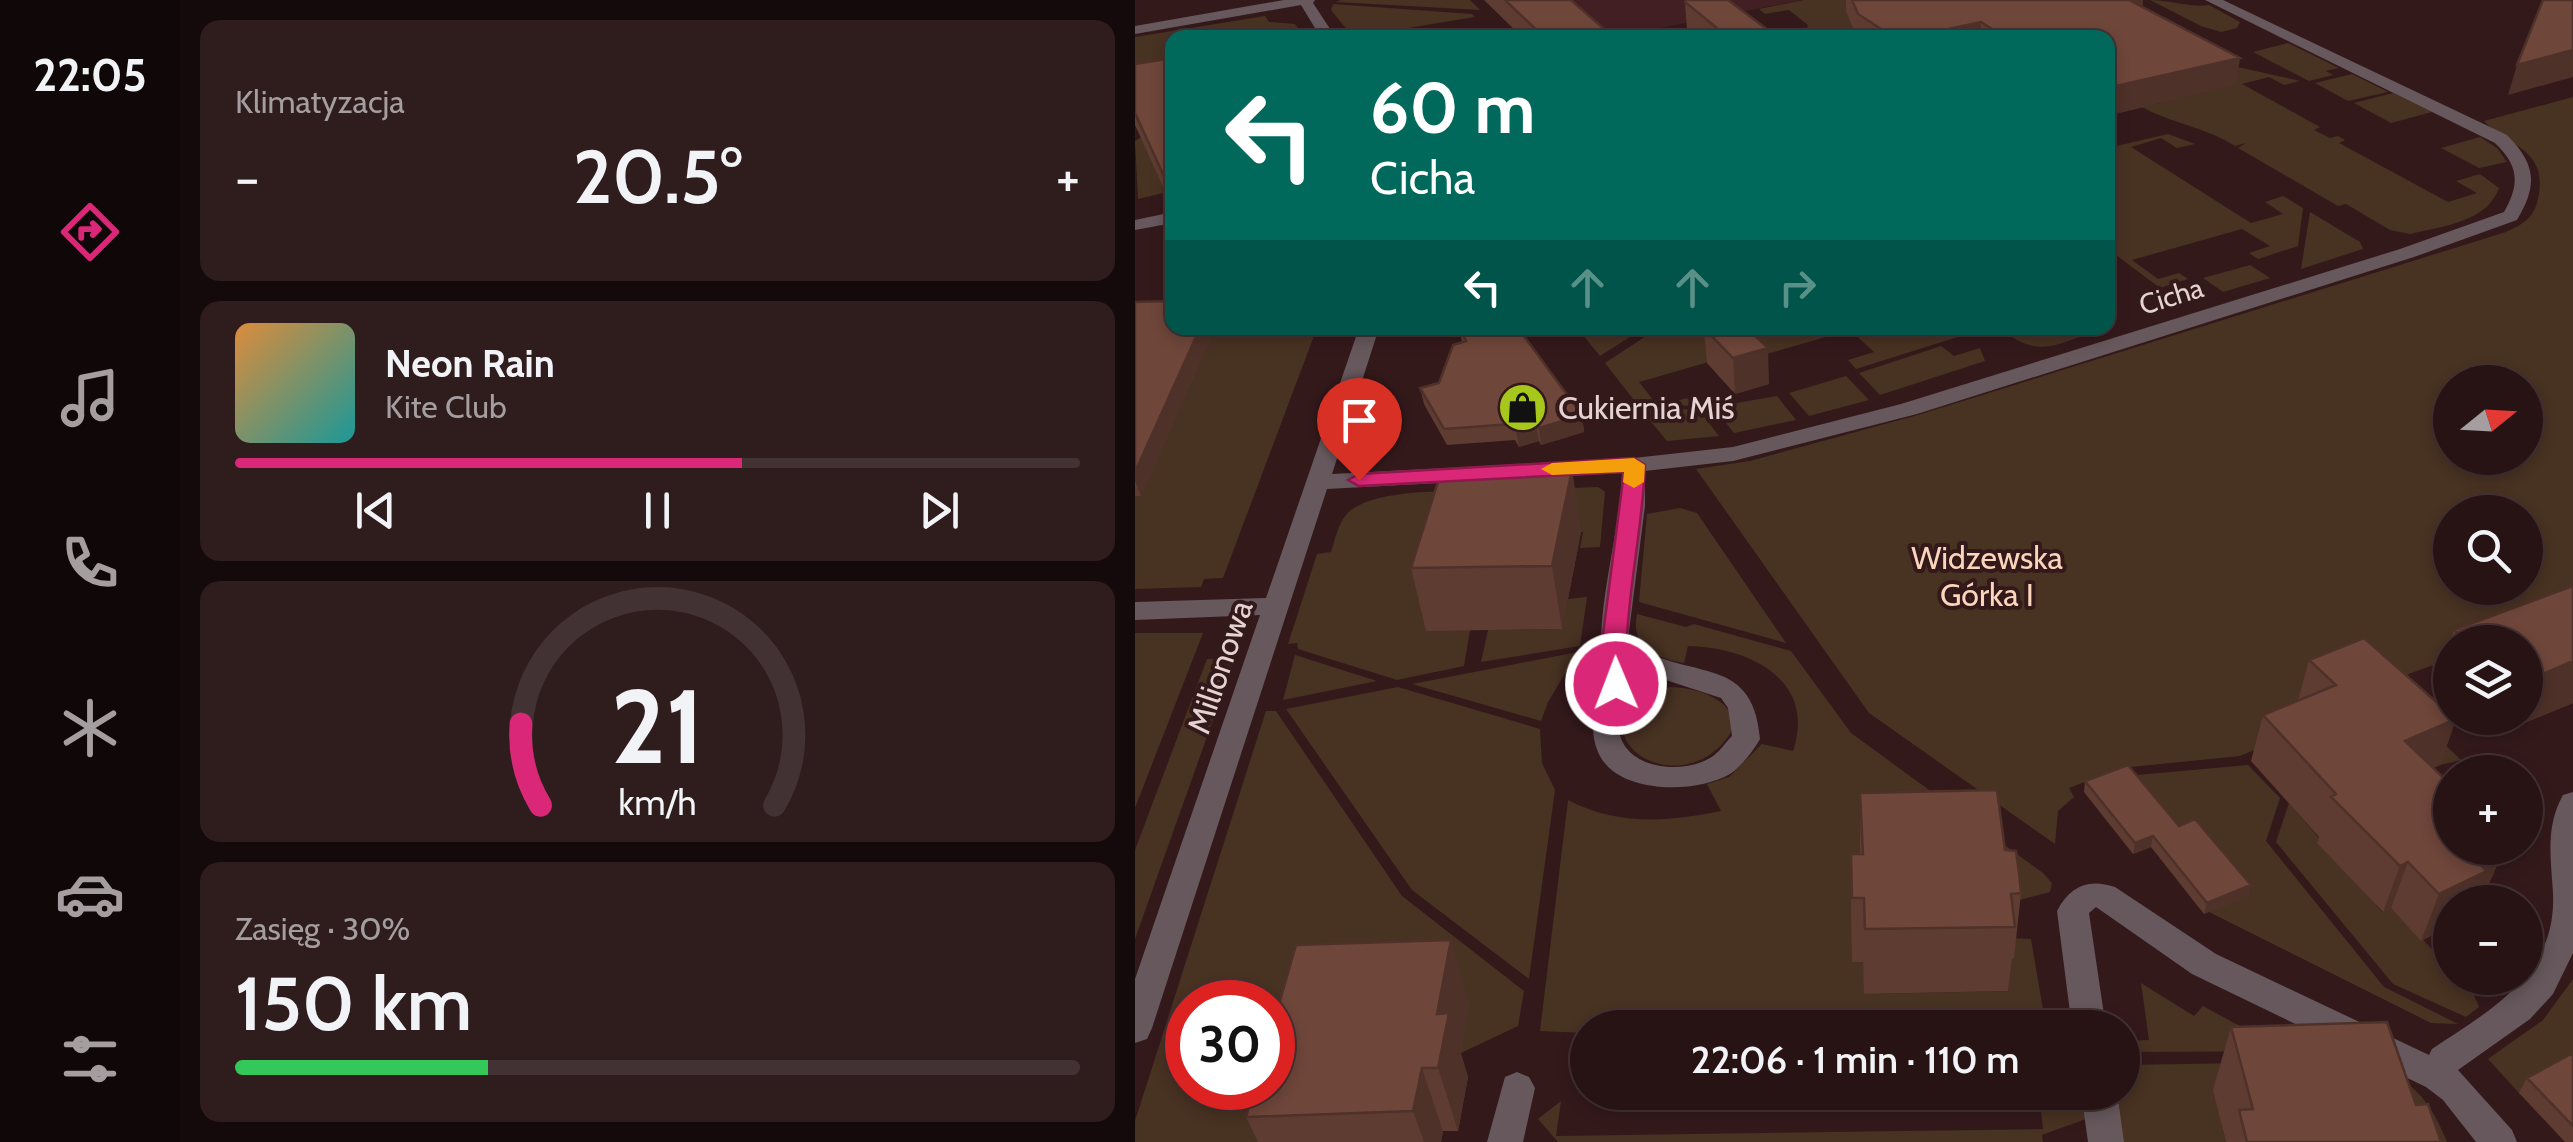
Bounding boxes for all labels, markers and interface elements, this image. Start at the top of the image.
text: 22:05 [33,48,147,102]
text: 60 m [1370,65,1535,151]
icon: left [1205,70,1335,200]
text: Klimatyzacja [235,82,405,121]
text: 20.5° [573,131,742,222]
text: − [235,144,259,211]
text: + [1056,144,1080,211]
text: Cicha [1370,151,1475,205]
icon: directions [55,197,125,267]
icon: left [1455,260,1510,315]
icon: ahead [1560,260,1615,315]
icon: ahead [1665,260,1720,315]
icon: right [1770,260,1825,315]
street label: Cicha [2135,270,2208,322]
text: Neon Rain [385,340,555,387]
icon: music [55,363,125,433]
north arrow [2433,365,2543,475]
map controls [2433,365,2543,995]
pin [1317,378,1402,481]
shop icon: Cukiernia Miś [1497,382,1549,434]
text: Kite Club [385,387,507,426]
place label: Cukiernia Miś [1558,388,1735,427]
icon: arrive [1332,393,1387,448]
icon: previous [348,483,403,538]
icon: pause [630,483,685,538]
icon: next [912,483,967,538]
button: search [2433,495,2543,605]
icon: phone [55,528,125,598]
park label: Widzewska Górka I [1911,538,2064,614]
street label: Milionowa [1179,595,1261,739]
button: layers [2433,625,2543,735]
position arrow [1564,632,1668,736]
text: 21 [611,663,704,789]
icon: climate [55,693,125,763]
button: + [2433,755,2543,865]
text: km/h [618,781,697,824]
icon: car [55,859,125,929]
button: − [2433,885,2543,995]
text: Zasięg · 30% [235,909,410,948]
text: 150 km [235,958,472,1049]
speed limit sign: 30 [1165,980,1295,1110]
icon: filters [55,1024,125,1094]
text: 22:06 · 1 min · 110 m [1691,1036,2019,1083]

